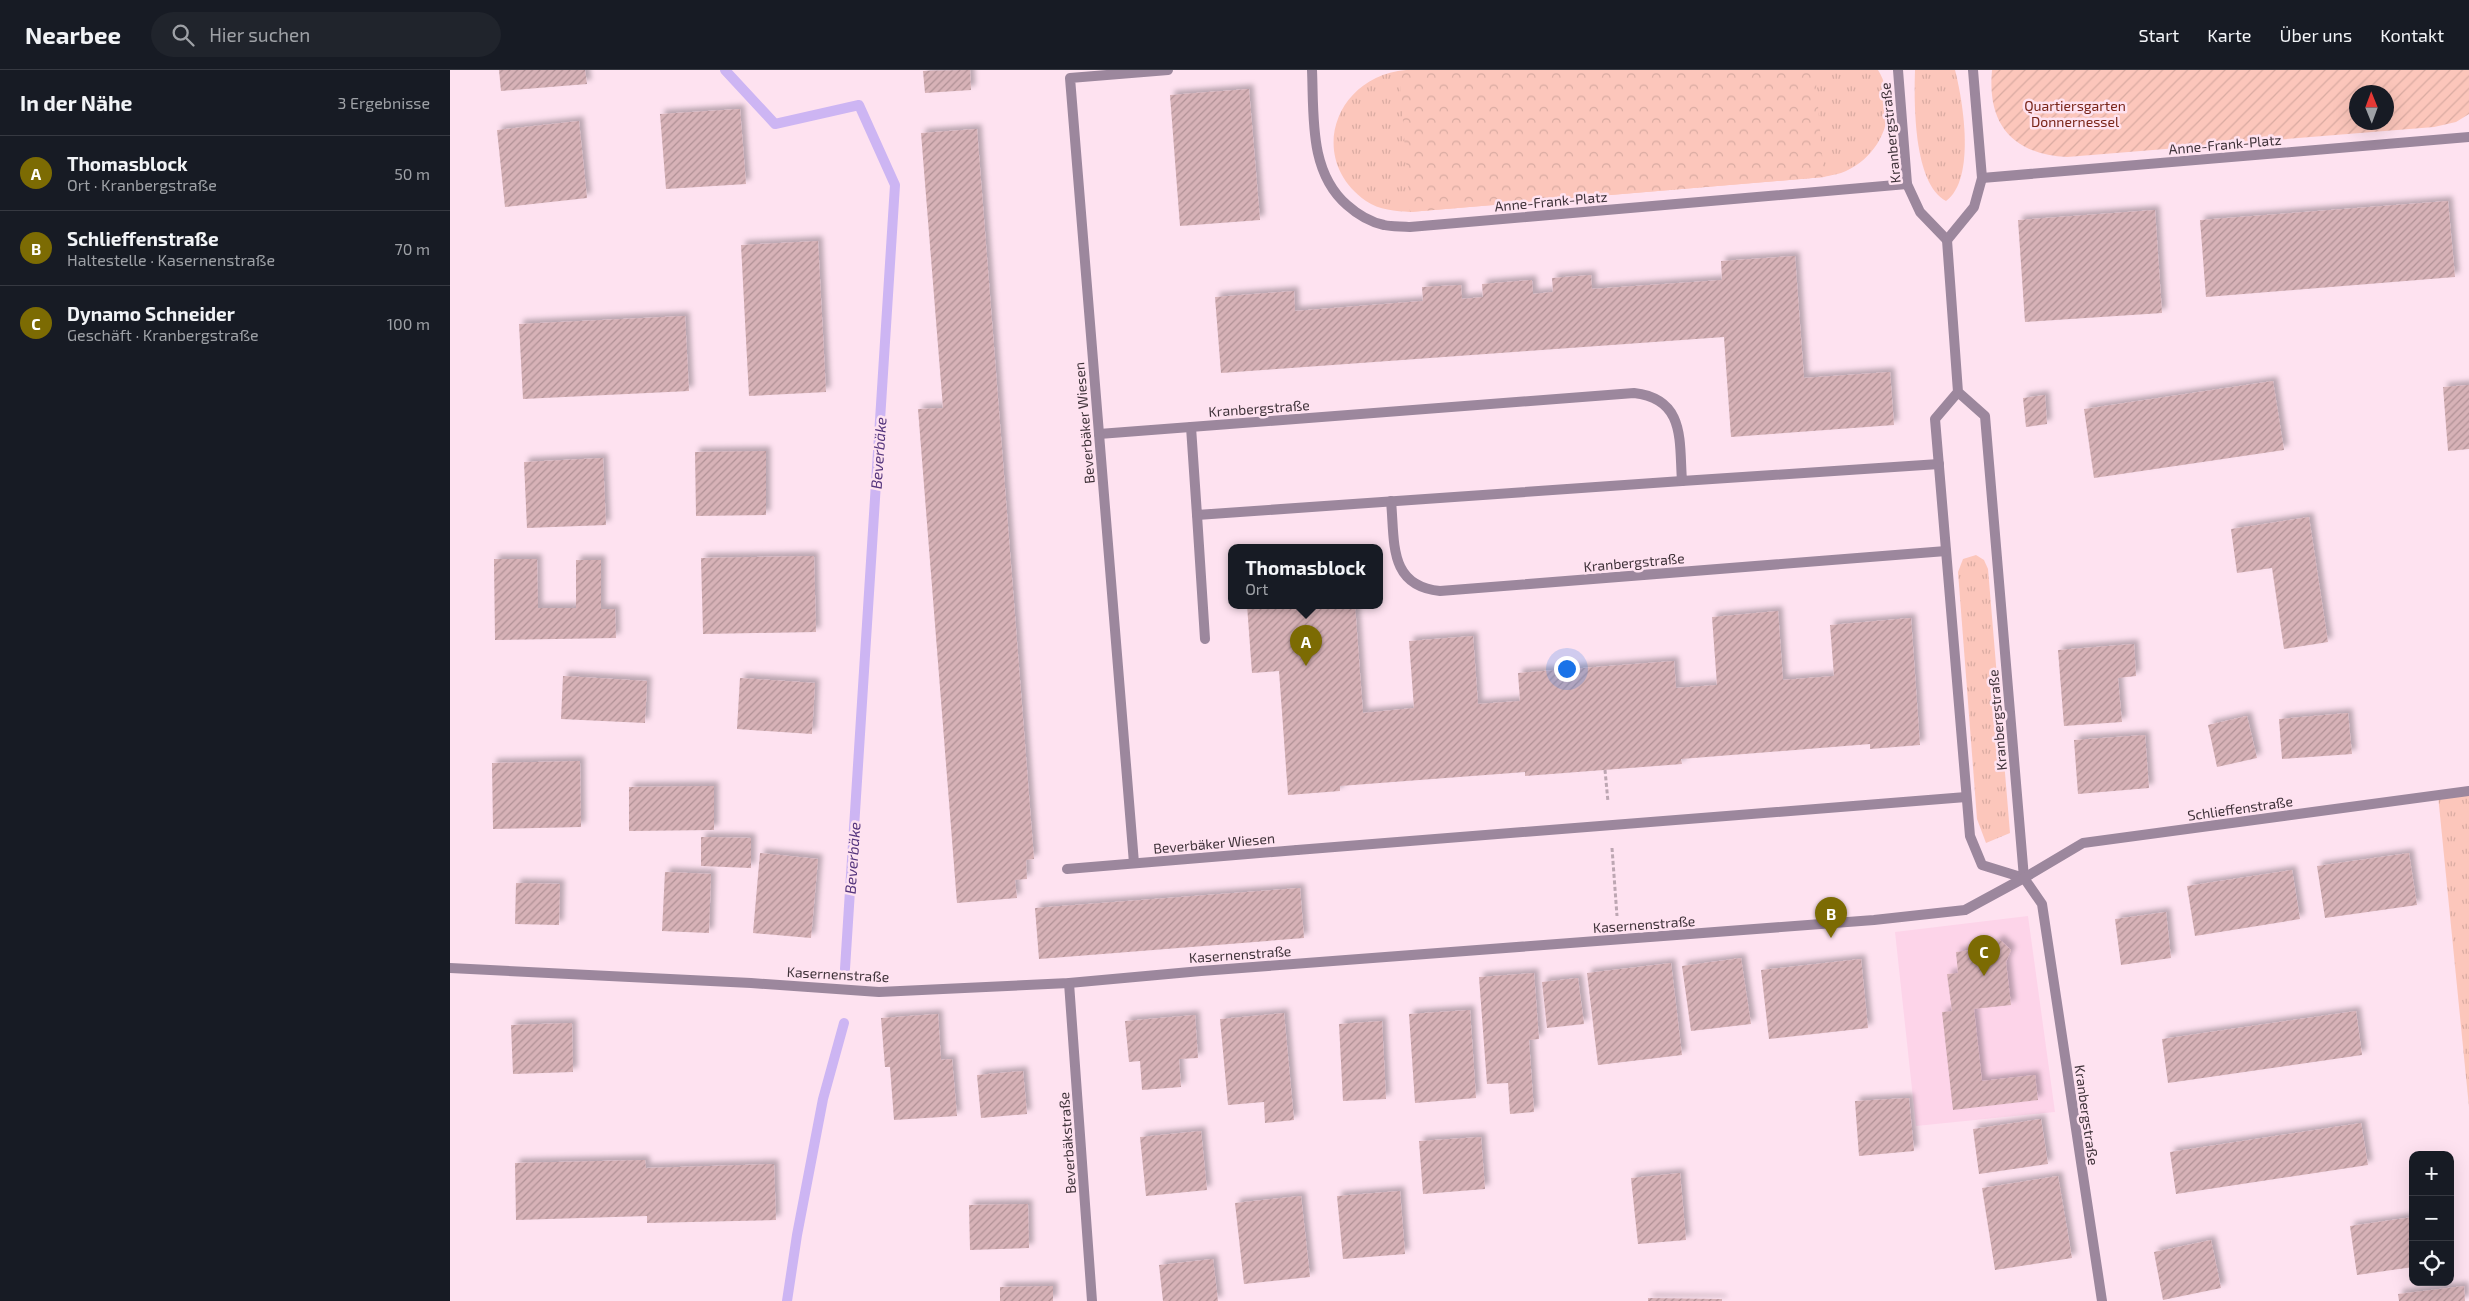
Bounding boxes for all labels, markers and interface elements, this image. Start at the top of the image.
search box [151,12,501,57]
text: Nearbee [25,20,121,49]
icon: search [169,21,197,49]
text: Hier suchen [209,23,310,46]
text: Start [2138,24,2179,46]
text: Karte [2207,24,2252,46]
text: Über uns [2280,24,2352,46]
text: Kontakt [2380,24,2444,46]
street label: Kranbergstraße [1876,82,1904,184]
north arrow [2349,85,2394,130]
text: In der Nähe [20,90,132,115]
text: 3 Ergebnisse [338,93,430,112]
park label: Quartiersgarten Donnernessel [2024,97,2126,130]
street label: Anne-Frank-Platz [2168,131,2282,157]
text: Thomasblock [67,152,188,175]
text: A [31,164,41,183]
text: 50 m [394,164,430,183]
text: Ort · Kranbergstraße [67,175,217,194]
street label: Anne-Frank-Platz [1494,188,1608,214]
text: Schlieffenstraße [67,227,219,250]
text: B [31,239,41,258]
text: 70 m [395,239,430,258]
text: Haltestelle · Kasernenstraße [67,250,275,269]
text: Dynamo Schneider [67,302,235,325]
text: C [31,314,41,333]
text: 100 m [387,314,430,333]
text: Geschäft · Kranbergstraße [67,325,259,344]
street label: Beverbäker Wiesen [1070,361,1098,485]
street label: Kranbergstraße [1208,396,1310,420]
water label: Beverbäke [867,416,889,490]
popup [1228,544,1383,609]
street label: Kranbergstraße [1583,549,1685,575]
text: Thomasblock [1245,556,1366,579]
text: Ort [1245,579,1268,598]
pin: A [1290,625,1322,666]
your location [1554,656,1580,682]
street label: Kranbergstraße [1984,669,2010,771]
street label: Schlieffenstraße [2186,792,2294,824]
water label: Beverbäke [841,821,863,895]
street label: Beverbäker Wiesen [1152,829,1276,857]
pin: B [1815,897,1847,938]
street label: Kasernenstraße [1592,912,1696,936]
pin: C [1968,935,2000,976]
street label: Kasernenstraße [1188,942,1292,966]
street label: Kasernenstraße [786,963,890,985]
street label: Kranbergstraße [2072,1064,2102,1166]
street label: Beverbäkstraße [1055,1091,1079,1195]
map controls [2409,1151,2454,1286]
button: + [2409,1151,2454,1196]
button: − [2409,1196,2454,1241]
button: locate [2409,1241,2454,1286]

